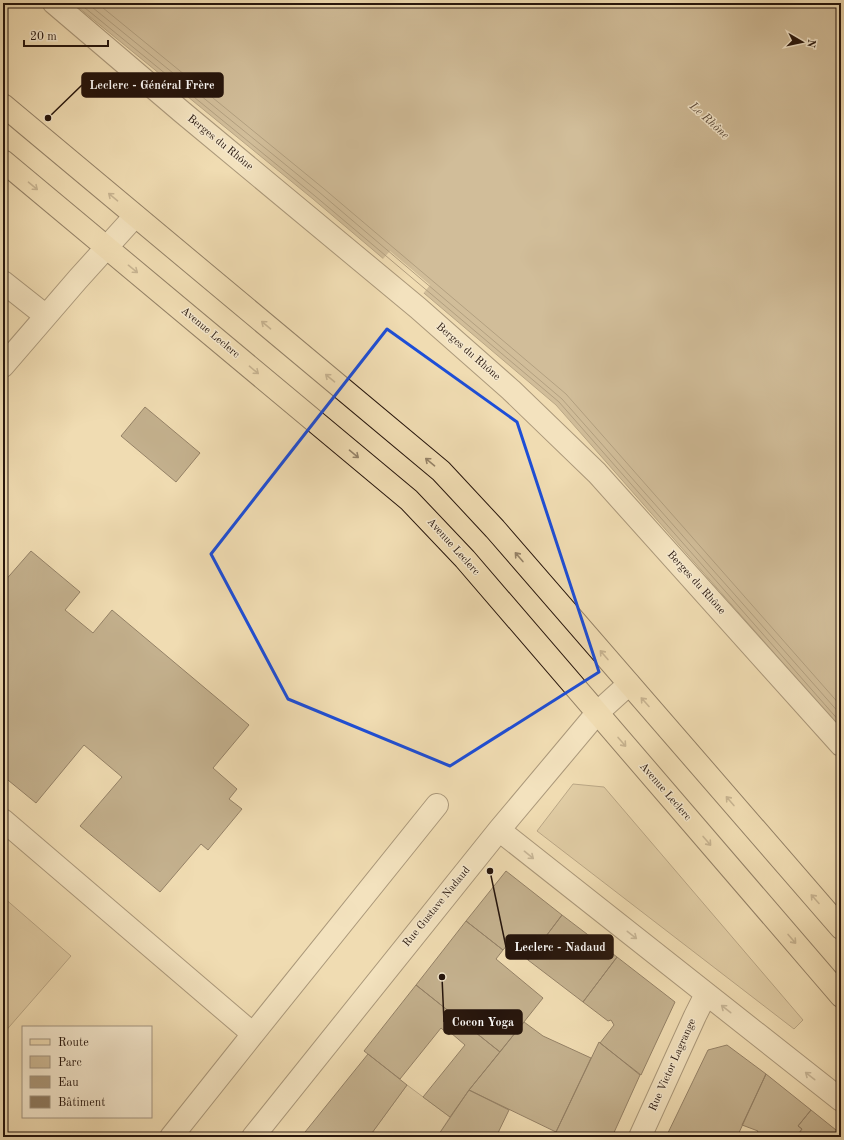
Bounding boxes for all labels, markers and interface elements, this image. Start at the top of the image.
scale bar [24,22,108,48]
north arrow [782,22,822,62]
text: 20 m [30,31,57,43]
text: N [804,38,816,49]
callout: Leclerc - Général Frère [82,73,223,97]
text: Leclerc - Général Frère [89,80,215,92]
water label: Le Rhône [686,100,731,142]
street label: Berges du Rhône [185,113,255,173]
one-way arrow [27,182,38,191]
one-way arrow [107,192,118,201]
one-way arrow [127,265,138,274]
street label: Avenue Leclerc [179,305,241,361]
one-way arrow [261,321,272,329]
street label: Berges du Rhône [434,321,502,383]
one-way arrow [249,366,260,375]
one-way arrow [325,374,335,383]
one-way arrow [349,449,359,458]
one-way arrow [424,457,435,466]
street label: Avenue Leclerc [425,516,482,578]
street label: Berges du Rhône [665,549,727,617]
one-way arrow [514,551,523,562]
one-way arrow [599,650,608,660]
one-way arrow [640,697,650,707]
one-way arrow [618,737,627,748]
street label: Avenue Leclerc [637,761,693,823]
one-way arrow [725,795,734,806]
one-way arrow [703,836,712,846]
one-way arrow [524,851,535,859]
street label: Rue Gustave Nadaud [401,865,473,949]
one-way arrow [811,894,820,904]
one-way arrow [626,931,637,940]
one-way arrow [788,934,797,945]
callout: Leclerc - Nadaud [506,935,613,959]
text: Leclerc - Nadaud [514,942,606,954]
one-way arrow [721,1005,732,1014]
callout: Cocon Yoga [444,1010,522,1034]
text: Cocon Yoga [452,1017,514,1029]
street label: Rue Victor Lagrange [648,1017,698,1113]
legend [22,1026,152,1118]
text: Route [58,1037,89,1049]
text: Parc [58,1057,82,1069]
one-way arrow [805,1071,816,1080]
text: Eau [58,1077,79,1089]
text: Bâtiment [58,1097,105,1109]

